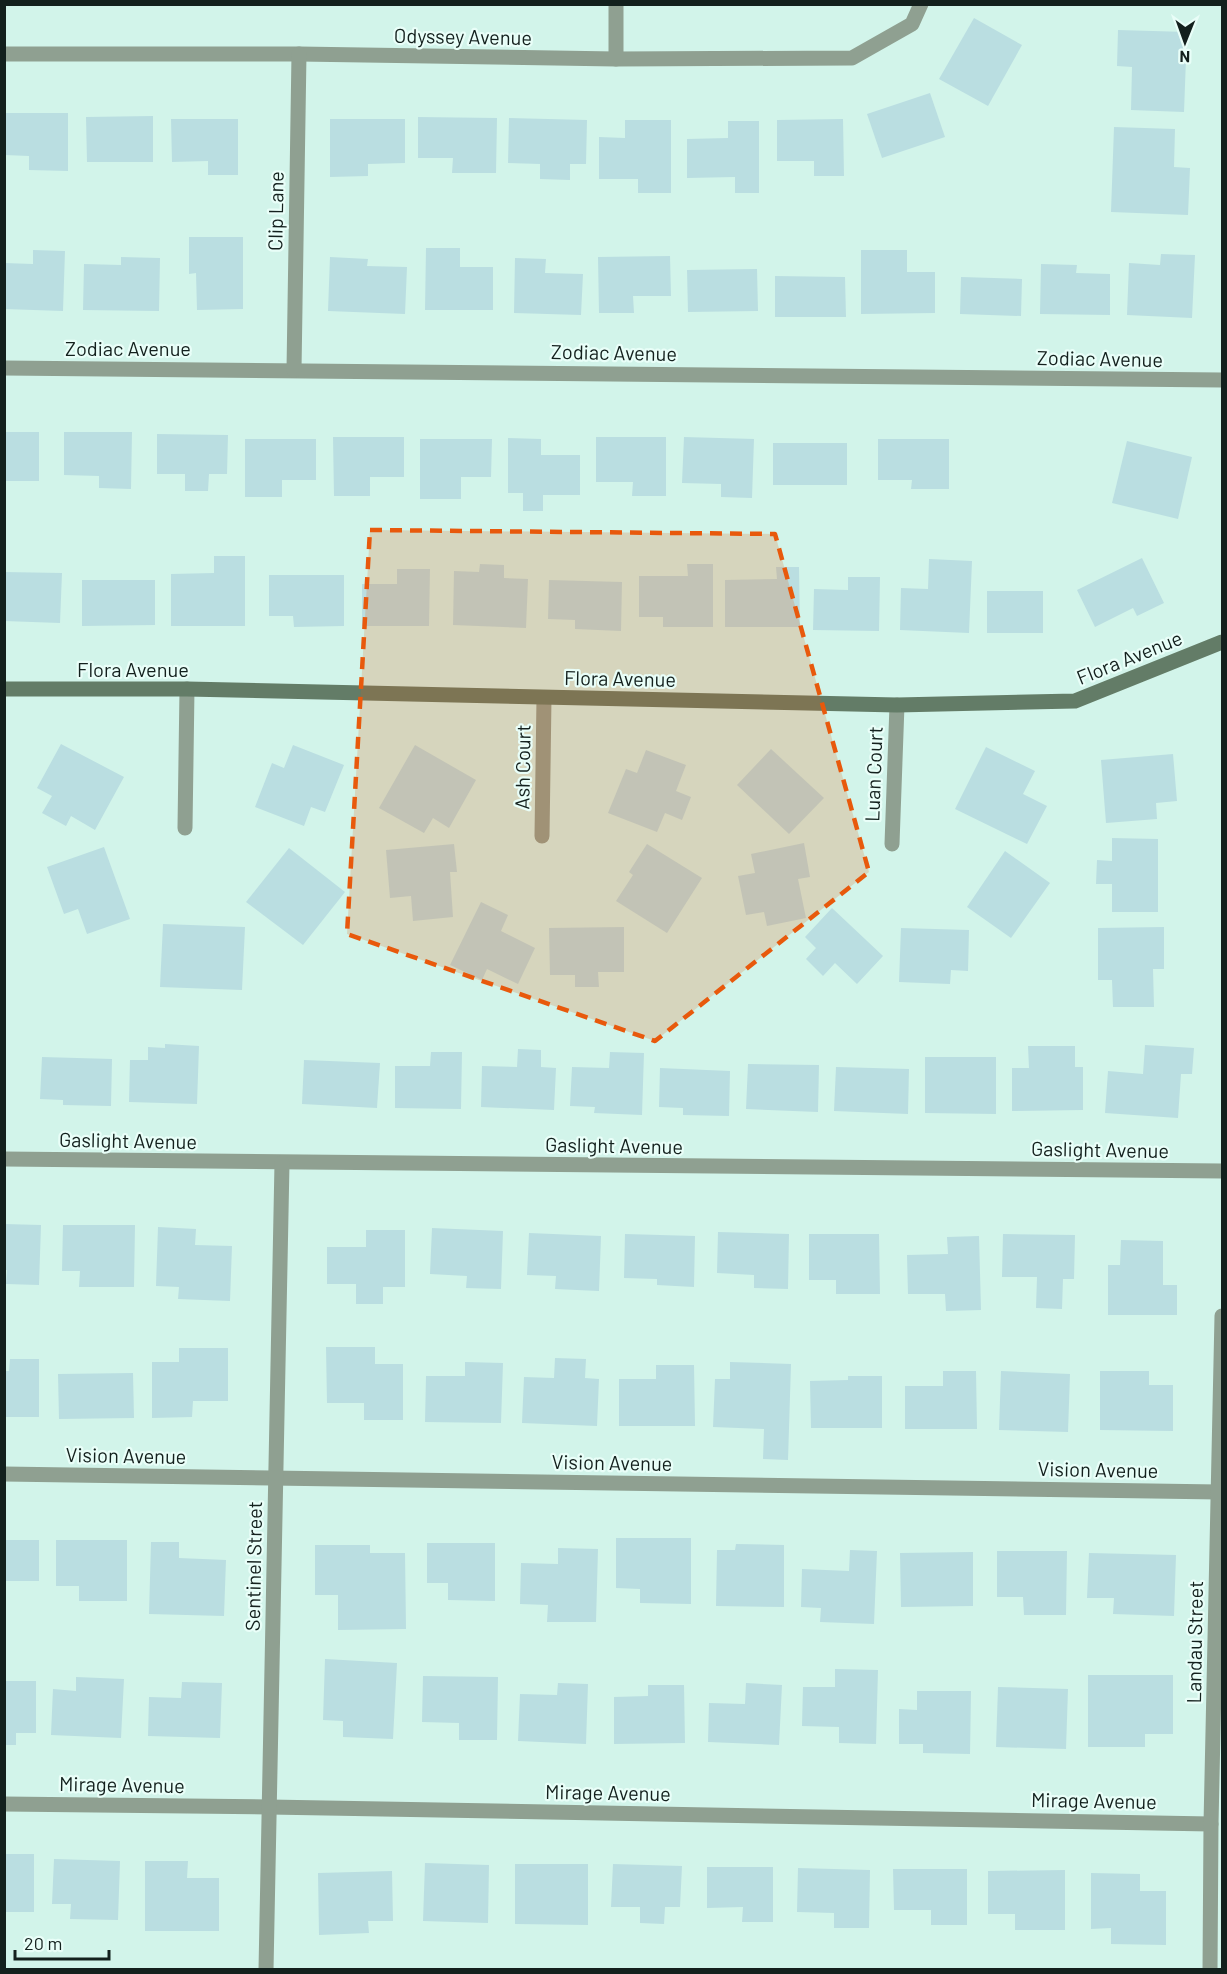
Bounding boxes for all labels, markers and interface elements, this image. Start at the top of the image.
north arrow [1155,12,1215,72]
street label: Odyssey Avenue [394,23,532,49]
text: N [1179,48,1190,67]
street label: Clip Lane [262,171,288,251]
street label: Zodiac Avenue [65,336,191,360]
street label: Zodiac Avenue [551,339,677,365]
street label: Zodiac Avenue [1037,345,1163,371]
street label: Flora Avenue [1073,625,1185,689]
street label: Flora Avenue [77,657,189,681]
street label: Flora Avenue [564,665,676,691]
street label: Ash Court [509,724,535,810]
street label: Luan Court [859,726,887,822]
street label: Gaslight Avenue [59,1127,197,1153]
street label: Gaslight Avenue [545,1132,683,1158]
street label: Gaslight Avenue [1031,1136,1169,1162]
street label: Vision Avenue [65,1442,187,1468]
street label: Vision Avenue [551,1449,673,1475]
street label: Vision Avenue [1037,1456,1159,1482]
street label: Sentinel Street [240,1501,266,1631]
street label: Landau Street [1181,1580,1207,1704]
street label: Mirage Avenue [59,1771,185,1797]
street label: Mirage Avenue [545,1779,671,1805]
street label: Mirage Avenue [1031,1787,1157,1813]
scale bar [15,1923,110,1961]
text: 20 m [24,1932,62,1954]

